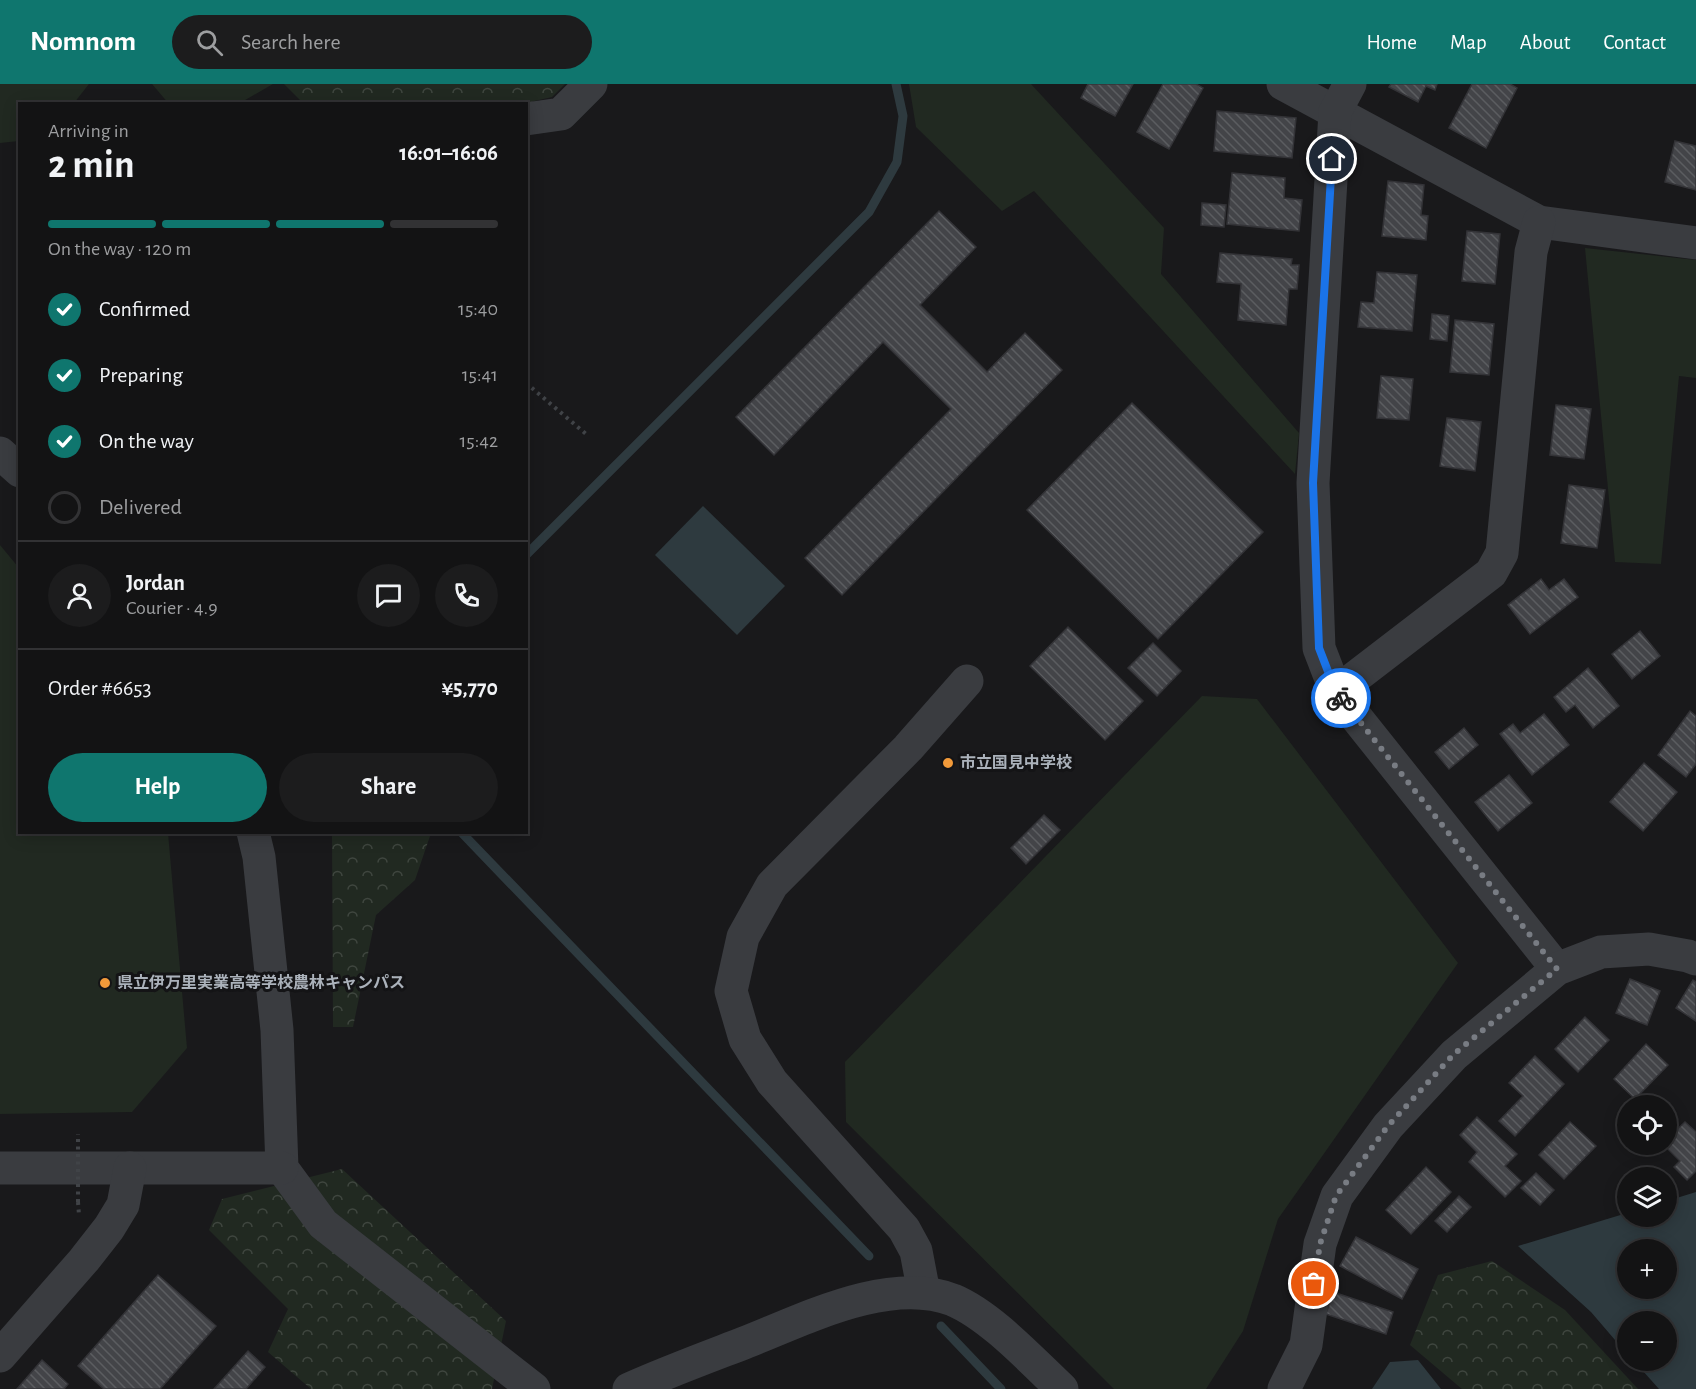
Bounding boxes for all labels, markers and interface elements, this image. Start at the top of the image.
search box [172,15,592,69]
icon: search [193,26,226,59]
text: Nomnom [30,28,136,56]
text: Search here [241,31,341,53]
text: Home [1366,32,1417,53]
text: Map [1450,32,1487,53]
text: About [1520,32,1570,53]
text: Contact [1603,32,1666,53]
text: Arriving in [48,121,129,141]
pin [1306,133,1357,184]
text: 16:01–16:06 [399,142,498,164]
icon: home [1315,142,1348,175]
text: 2 min [48,146,135,185]
text: On the way · 120 m [48,239,191,259]
icon: check [48,293,81,326]
text: Confirmed [99,298,190,320]
text: 15:40 [458,299,498,319]
icon: check [48,359,81,392]
text: Preparing [99,364,183,386]
text: 15:41 [462,365,498,385]
icon: check [48,425,81,458]
text: On the way [99,430,194,452]
text: 15:42 [459,431,498,451]
text: Delivered [99,496,182,518]
button: person [48,564,111,627]
button: chat [357,564,420,627]
button: phone [435,564,498,627]
text: Jordan [126,572,185,594]
text: Courier · 4.9 [126,598,218,618]
courier [1311,668,1371,728]
text: Order #6653 [48,677,152,699]
text: ¥5,770 [441,677,498,699]
icon: bike [1325,682,1358,715]
button: Help [48,753,267,822]
button: Share [279,753,498,822]
place label: 市立国見中学校 [960,754,1072,771]
marker: 市立国見中学校 [941,756,955,770]
place label: 県立伊万里実業高等学校農林キャンパス [117,974,405,991]
marker: 県立伊万里実業高等学校農林キャンパス [98,976,112,990]
map controls [1617,1095,1677,1371]
button: locate [1617,1095,1677,1155]
button: layers [1617,1167,1677,1227]
button: + [1617,1239,1677,1299]
pin [1288,1258,1339,1309]
icon: bag [1297,1267,1330,1300]
button: − [1617,1311,1677,1371]

